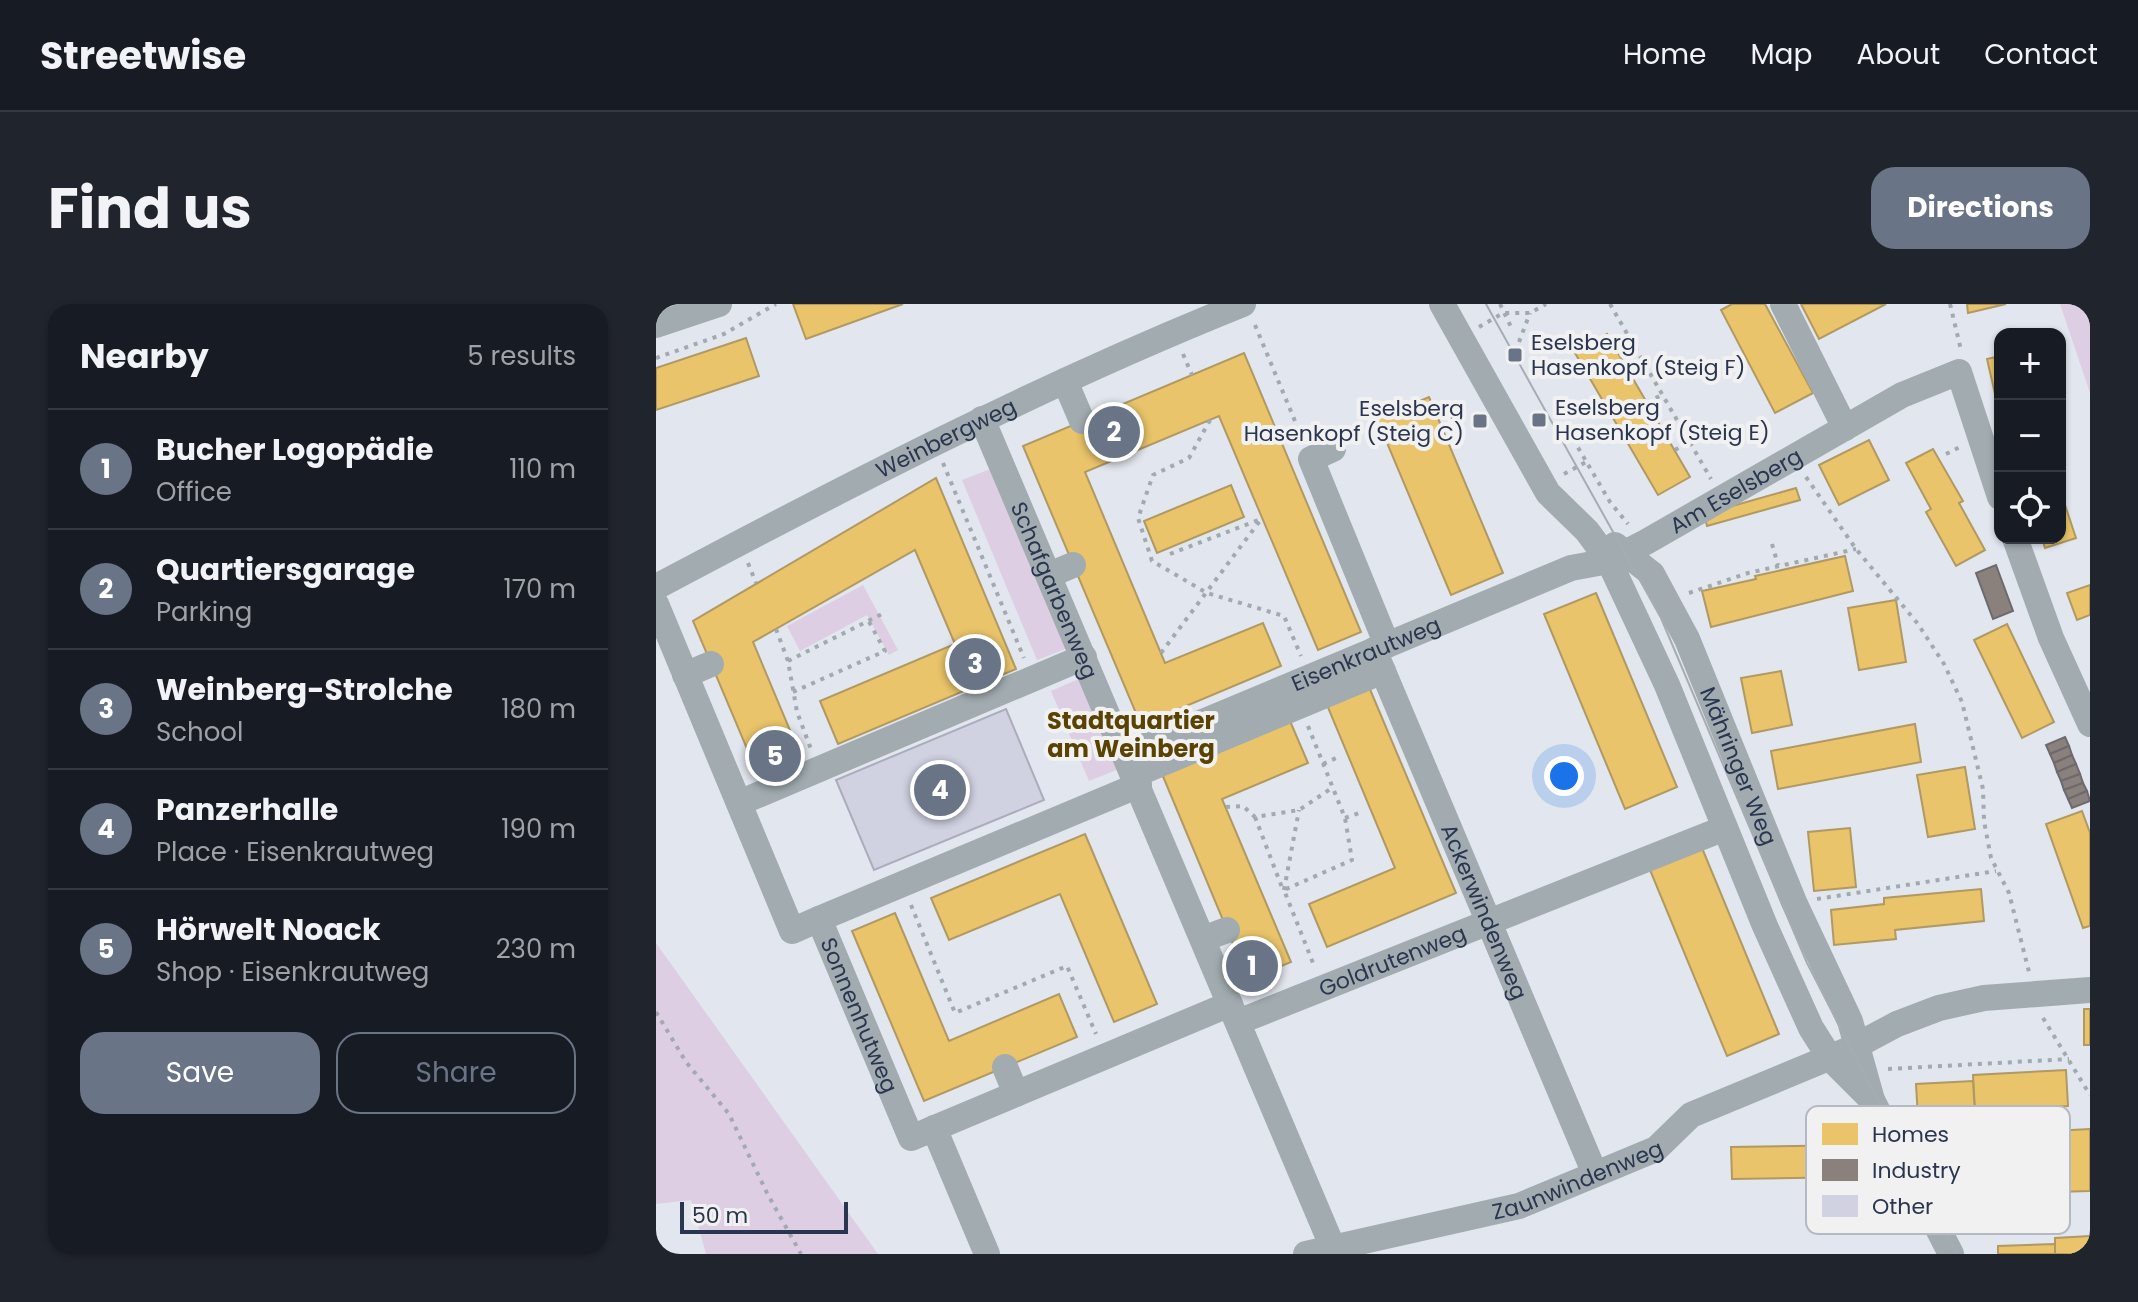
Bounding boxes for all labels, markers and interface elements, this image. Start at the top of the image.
text: Streetwise [40,29,246,82]
text: Home [1623,35,1706,74]
text: Map [1750,35,1812,74]
text: About [1856,35,1940,74]
text: Contact [1984,35,2098,74]
button: Directions [1871,167,2090,249]
text: Find us [48,169,252,248]
place label: Eselsberg Hasenkopf (Steig F) [1531,327,1745,383]
map controls [1994,328,2066,544]
button: + [1994,328,2066,400]
text: Nearby [80,332,209,380]
text: 5 results [467,338,576,374]
marker: Eselsberg Hasenkopf (Steig F) [1506,346,1524,364]
street label: Weinbergweg [870,390,1021,486]
place label: Eselsberg Hasenkopf (Steig E) [1555,392,1770,448]
place label: Eselsberg Hasenkopf (Steig C) [1244,393,1464,449]
button: − [1994,400,2066,472]
pin: 2 [1088,402,1140,462]
marker: Eselsberg Hasenkopf (Steig E) [1530,411,1548,429]
marker: Eselsberg Hasenkopf (Steig C) [1471,412,1489,430]
text: Bucher Logopädie [156,428,433,471]
street label: Am Eselsberg [1664,440,1808,541]
text: 1 [101,451,111,487]
text: 110 m [509,451,576,487]
button: locate [1994,472,2066,544]
text: Office [156,474,232,510]
street label: Schafgarbenweg [1003,497,1106,684]
text: Quartiersgarage [156,548,415,591]
text: 2 [99,571,113,607]
text: 170 m [503,571,576,607]
text: Parking [156,594,252,630]
street label: Eisenkrautweg [1287,609,1445,699]
pin: 3 [949,634,1001,694]
text: Weinberg-Strolche [156,668,453,711]
street label: Mähringer Weg [1693,682,1785,850]
text: 3 [98,691,114,727]
text: 180 m [501,691,576,727]
district label: Stadtquartier am Weinberg [1047,704,1215,765]
text: School [156,714,243,750]
pin: 5 [749,726,801,786]
your location [1544,756,1584,796]
pin: 4 [914,760,966,820]
text: Panzerhalle [156,788,338,831]
text: 4 [97,811,115,847]
text: 190 m [501,811,576,847]
street label: Ackerwindenweg [1434,819,1535,1004]
text: Place · Eisenkrautweg [156,834,434,870]
text: Hörwelt Noack [156,908,380,951]
street label: Goldrutenweg [1314,917,1470,1004]
text: 5 [98,931,114,967]
text: 230 m [496,931,576,967]
street label: Sonnenhutweg [813,933,906,1098]
pin: 1 [1226,936,1278,996]
text: Shop · Eisenkrautweg [156,954,429,990]
button: Save [80,1032,320,1114]
button: Share [336,1032,576,1114]
legend [1806,1106,2070,1234]
text: Homes [1872,1119,1949,1150]
street label: Zaunwindenweg [1489,1132,1668,1227]
text: Industry [1872,1155,1961,1186]
text: Other [1872,1191,1933,1222]
scale bar [680,1198,848,1234]
text: 50 m [692,1200,748,1231]

